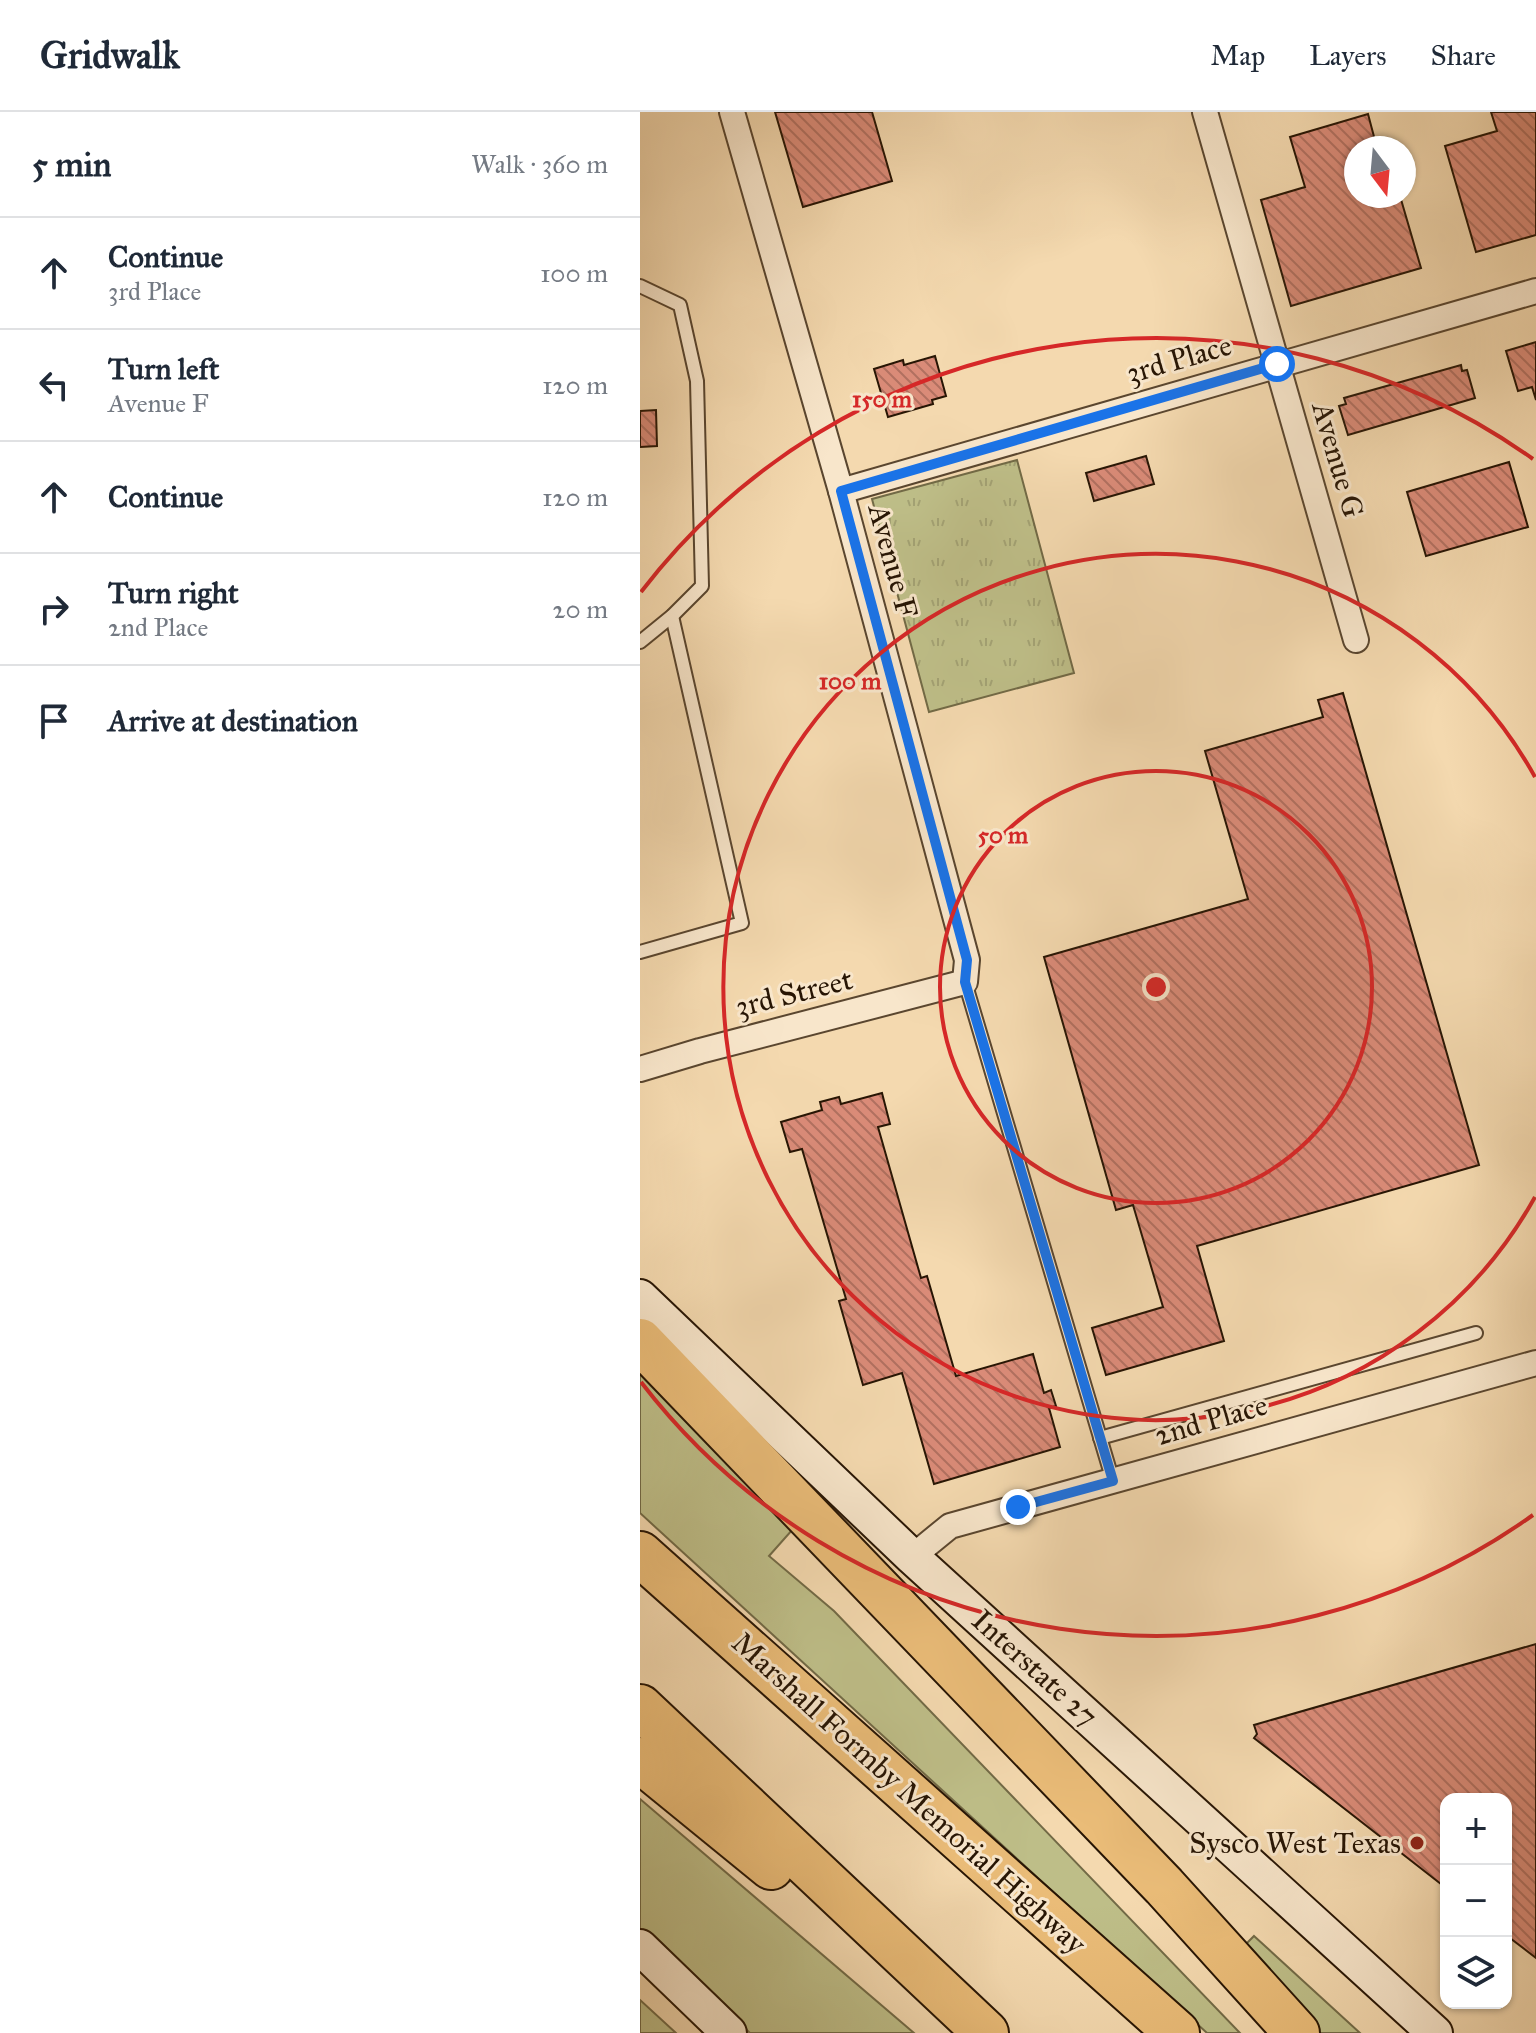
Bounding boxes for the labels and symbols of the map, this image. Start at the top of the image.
north arrow [1344,136,1416,208]
street label: 3rd Place [1122,327,1236,391]
route start [1259,346,1295,382]
text: 150 m [852,384,913,414]
street label: Avenue G [1304,396,1372,522]
street label: Avenue F [860,498,926,622]
text: 100 m [819,666,882,696]
text: 50 m [978,820,1029,850]
street label: 3rd Street [732,961,857,1025]
centre of rings [1142,973,1170,1001]
street label: 2nd Place [1150,1387,1272,1453]
route end [1000,1489,1036,1525]
street label: Interstate 27 [965,1602,1105,1734]
street label: Marshall Formby Memorial Highway [725,1625,1094,1962]
place label: Sysco West Texas [1189,1825,1401,1861]
marker: Sysco West Texas [1408,1834,1426,1852]

